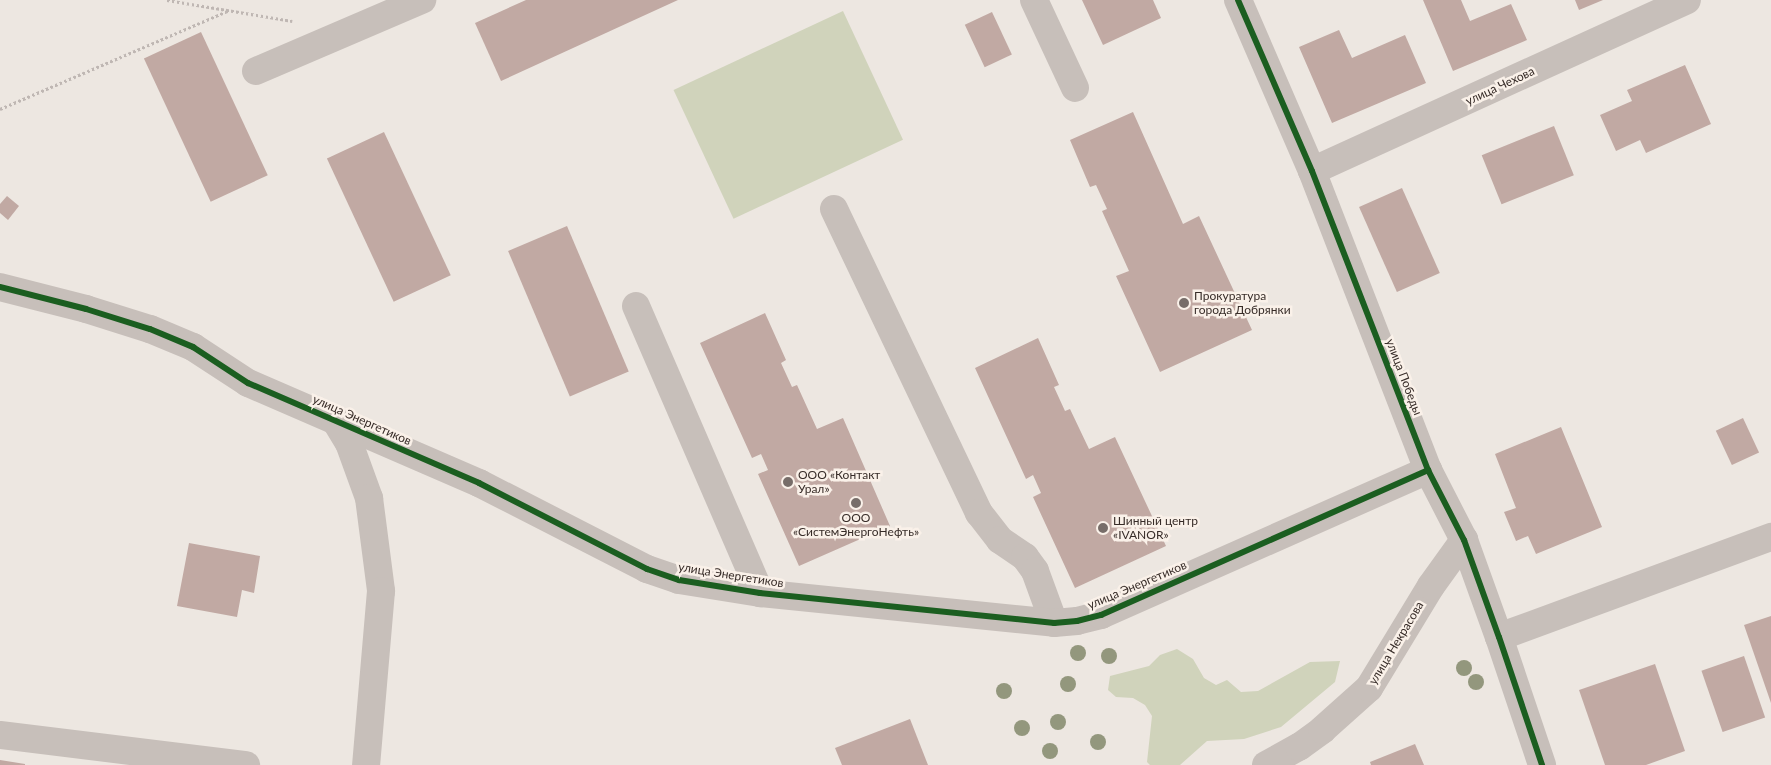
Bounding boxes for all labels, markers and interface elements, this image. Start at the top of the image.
street label: улица Чехова [1463,64,1537,108]
place label: Прокуратура города Добрянки [1194,289,1291,317]
marker: Прокуратура города Добрянки [1178,297,1190,309]
street label: улица Победы [1383,337,1425,417]
street label: улица Энергетиков [311,392,413,448]
place label: ООО «Контакт Урал» [798,468,880,496]
marker: ООО «Контакт Урал» [782,476,794,488]
marker: ООО «СистемЭнергоНефть» [850,497,862,509]
place label: ООО «СистемЭнергоНефть» [793,511,919,539]
place label: Шинный центр «IVANOR» [1113,514,1198,542]
marker: Шинный центр «IVANOR» [1097,522,1109,534]
street label: улица Энергетиков [1085,558,1189,612]
street label: улица Энергетиков [677,560,785,590]
street label: улица Некрасова [1366,599,1426,687]

